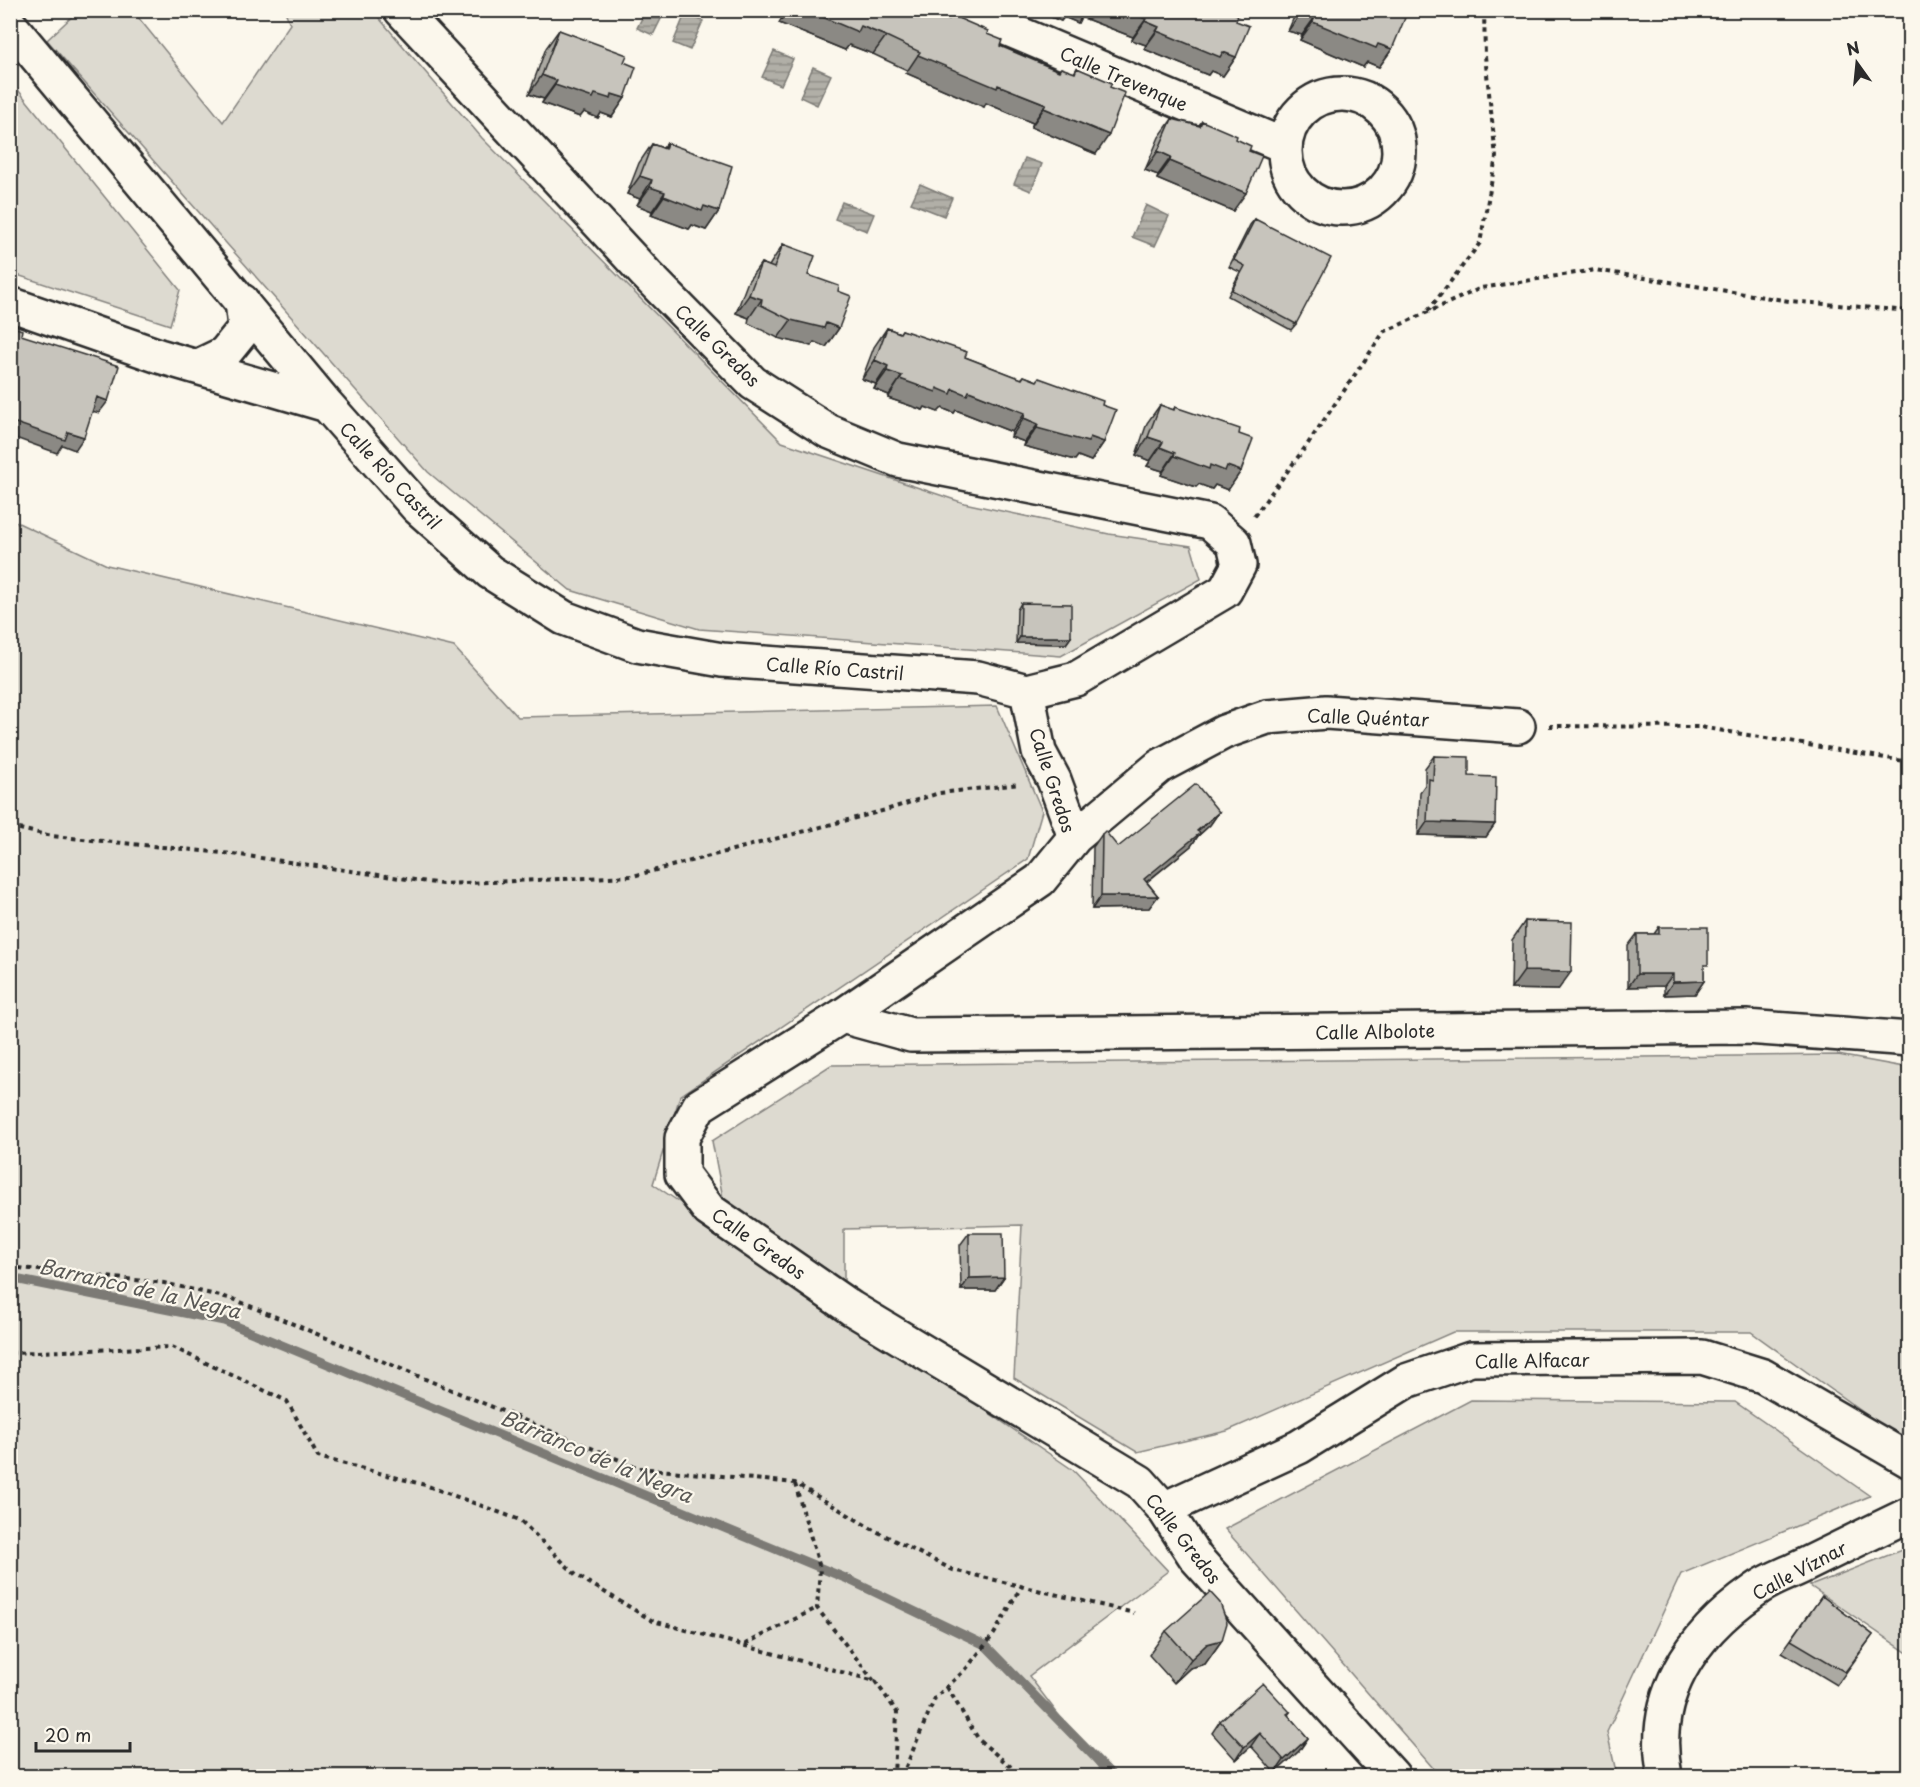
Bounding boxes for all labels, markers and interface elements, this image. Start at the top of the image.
north arrow [1827,33,1887,93]
text: N [1844,34,1862,61]
street label: Calle Trevenque [1056,39,1192,117]
street label: Calle Gredos [669,297,767,393]
street label: Calle Río Castril [334,415,448,535]
street label: Calle Río Castril [765,650,905,686]
street label: Calle Quéntar [1307,701,1430,733]
street label: Calle Gredos [1023,724,1083,836]
street label: Calle Albolote [1315,1016,1435,1046]
street label: Calle Gredos [707,1201,811,1285]
water label: Barranco de la Negra [36,1250,244,1326]
street label: Calle Alfacar [1474,1345,1591,1375]
water label: Barranco de la Negra [496,1402,698,1510]
street label: Calle Gredos [1140,1487,1228,1589]
street label: Calle Víznar [1747,1533,1852,1606]
scale bar [36,1715,130,1753]
text: 20 m [45,1721,91,1748]

